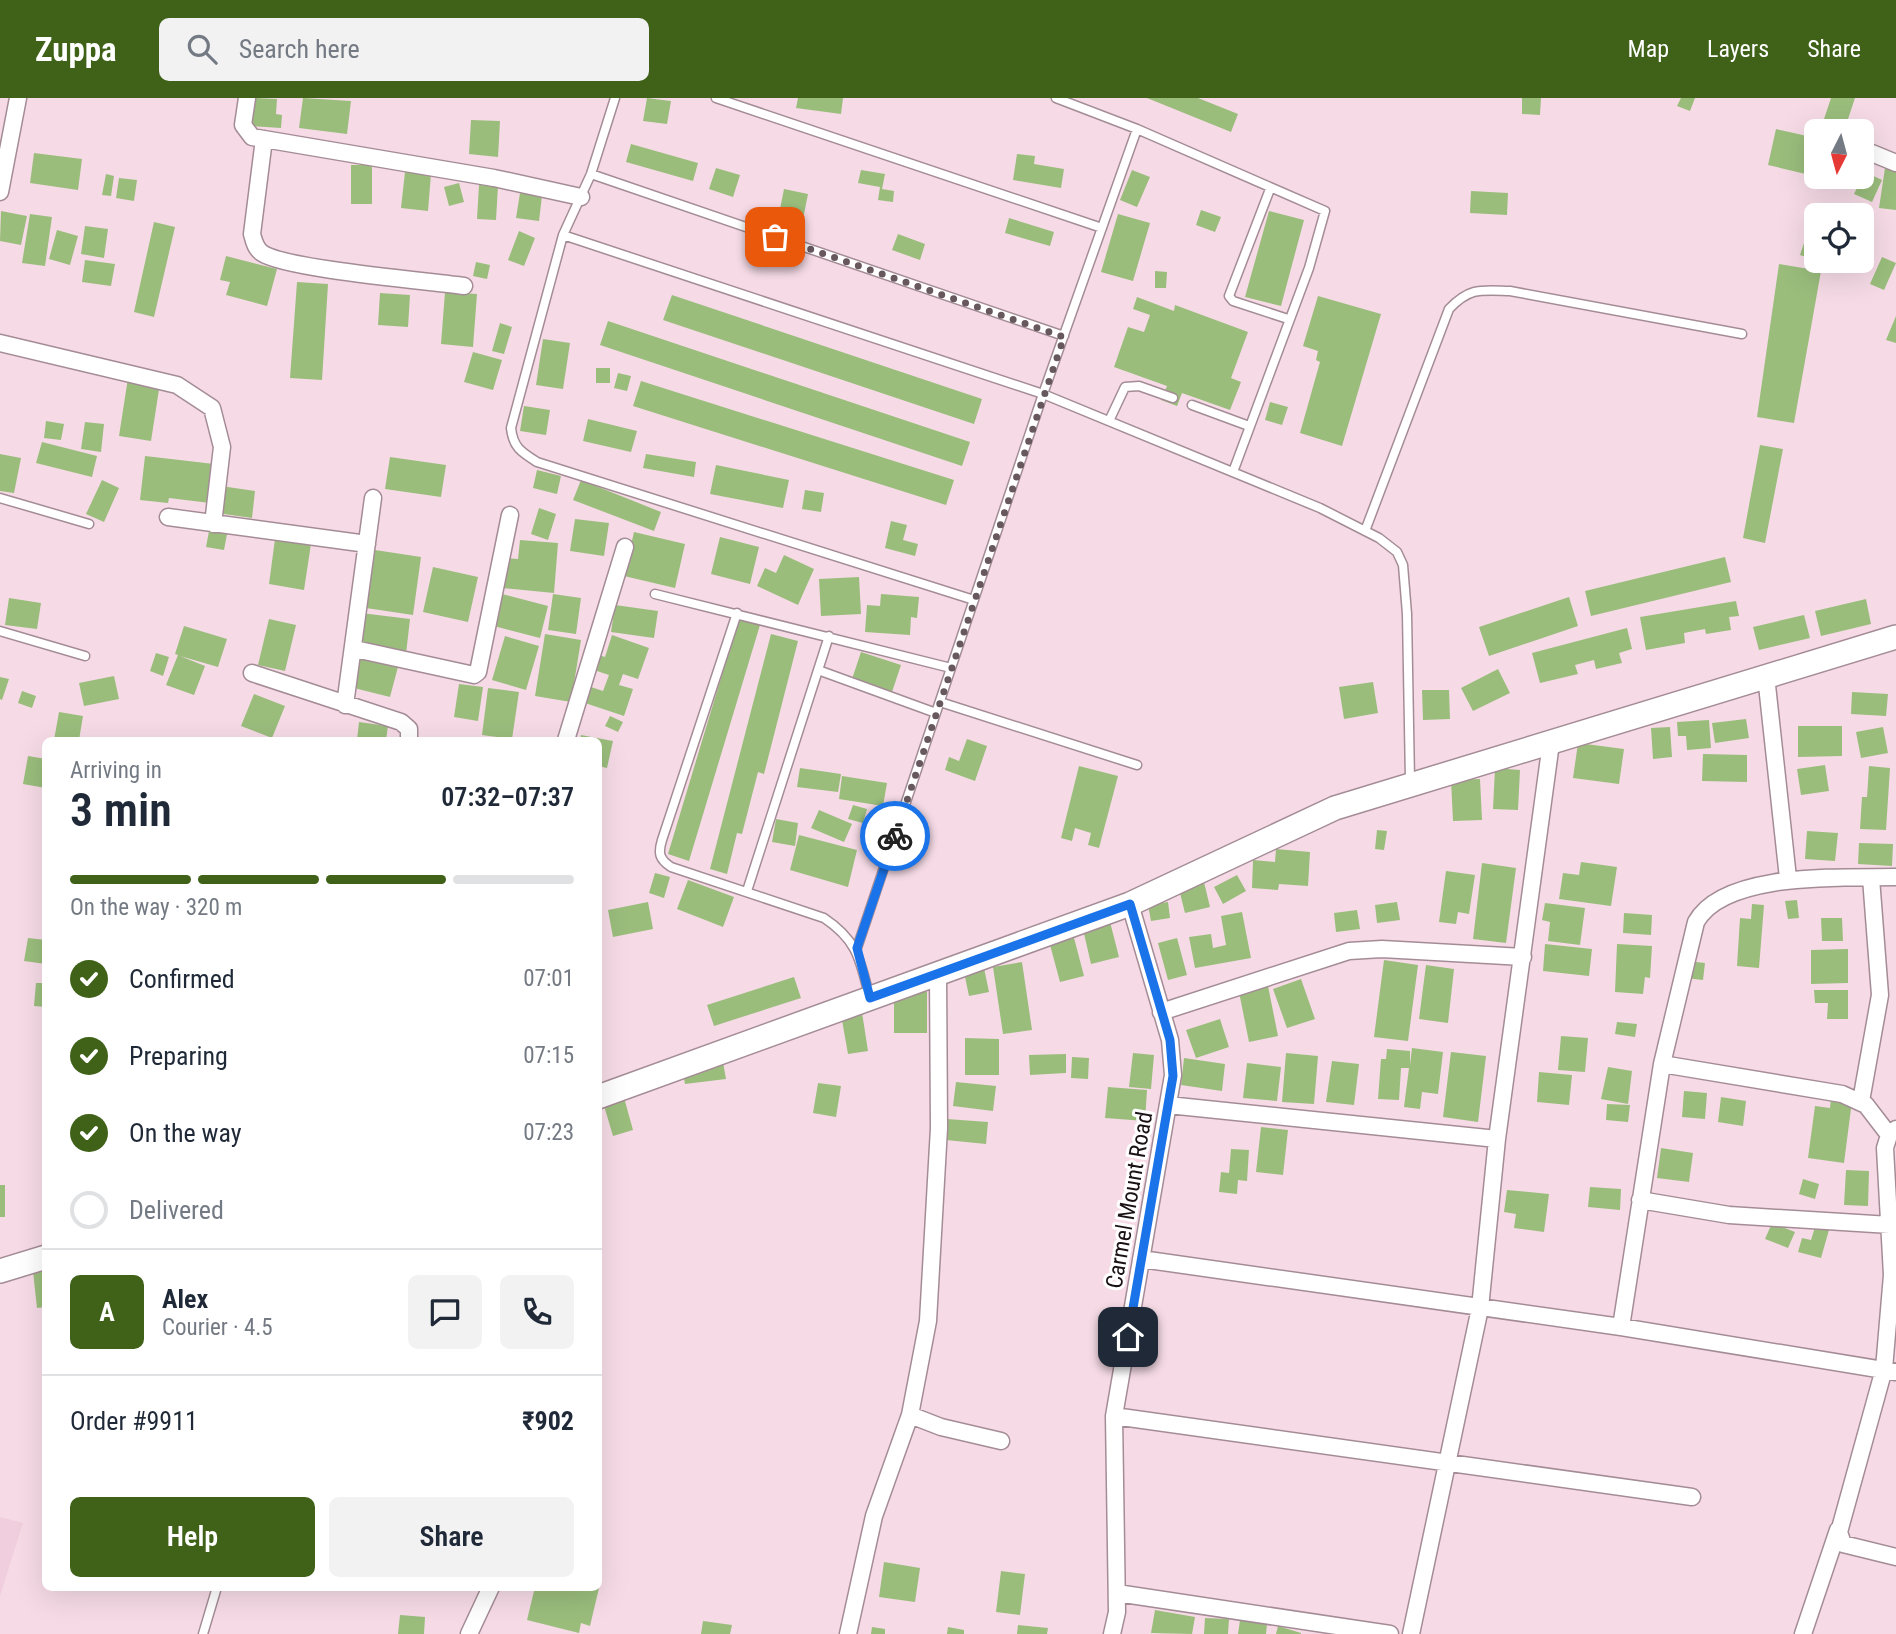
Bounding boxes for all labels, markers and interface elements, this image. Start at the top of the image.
search box [159,18,649,81]
text: Zuppa [35,30,117,69]
icon: search [183,30,221,68]
text: Search here [239,34,360,64]
text: Map [1628,35,1669,63]
text: Layers [1707,35,1769,63]
text: Share [1807,35,1861,63]
north arrow [1804,119,1874,189]
map controls [1804,119,1874,273]
button: locate [1804,203,1874,273]
pin [745,207,805,267]
icon: bag [756,218,794,256]
text: Arriving in [70,757,162,784]
text: 07:32–07:37 [441,782,574,812]
text: 3 min [70,783,172,837]
courier [860,801,930,871]
icon: bike [876,817,914,855]
text: On the way · 320 m [70,894,242,921]
icon: check [70,960,108,998]
text: Confirmed [129,964,235,994]
text: 07:01 [523,965,574,992]
icon: check [70,1037,108,1075]
text: Preparing [129,1041,228,1071]
text: 07:15 [523,1042,574,1069]
street label: Carmel Mount Road [1101,1110,1158,1291]
icon: check [70,1114,108,1152]
text: On the way [129,1118,242,1148]
text: 07:23 [523,1119,574,1146]
text: Delivered [129,1195,224,1225]
button: chat [408,1275,482,1349]
button: phone [500,1275,574,1349]
text: Alex [162,1284,208,1314]
text: A [99,1297,115,1327]
pin [1098,1307,1158,1367]
text: Courier · 4.5 [162,1314,273,1341]
icon: home [1109,1318,1147,1356]
text: Order #9911 [70,1406,198,1436]
text: ₹902 [522,1406,574,1436]
button: Help [70,1497,315,1577]
button: Share [329,1497,574,1577]

